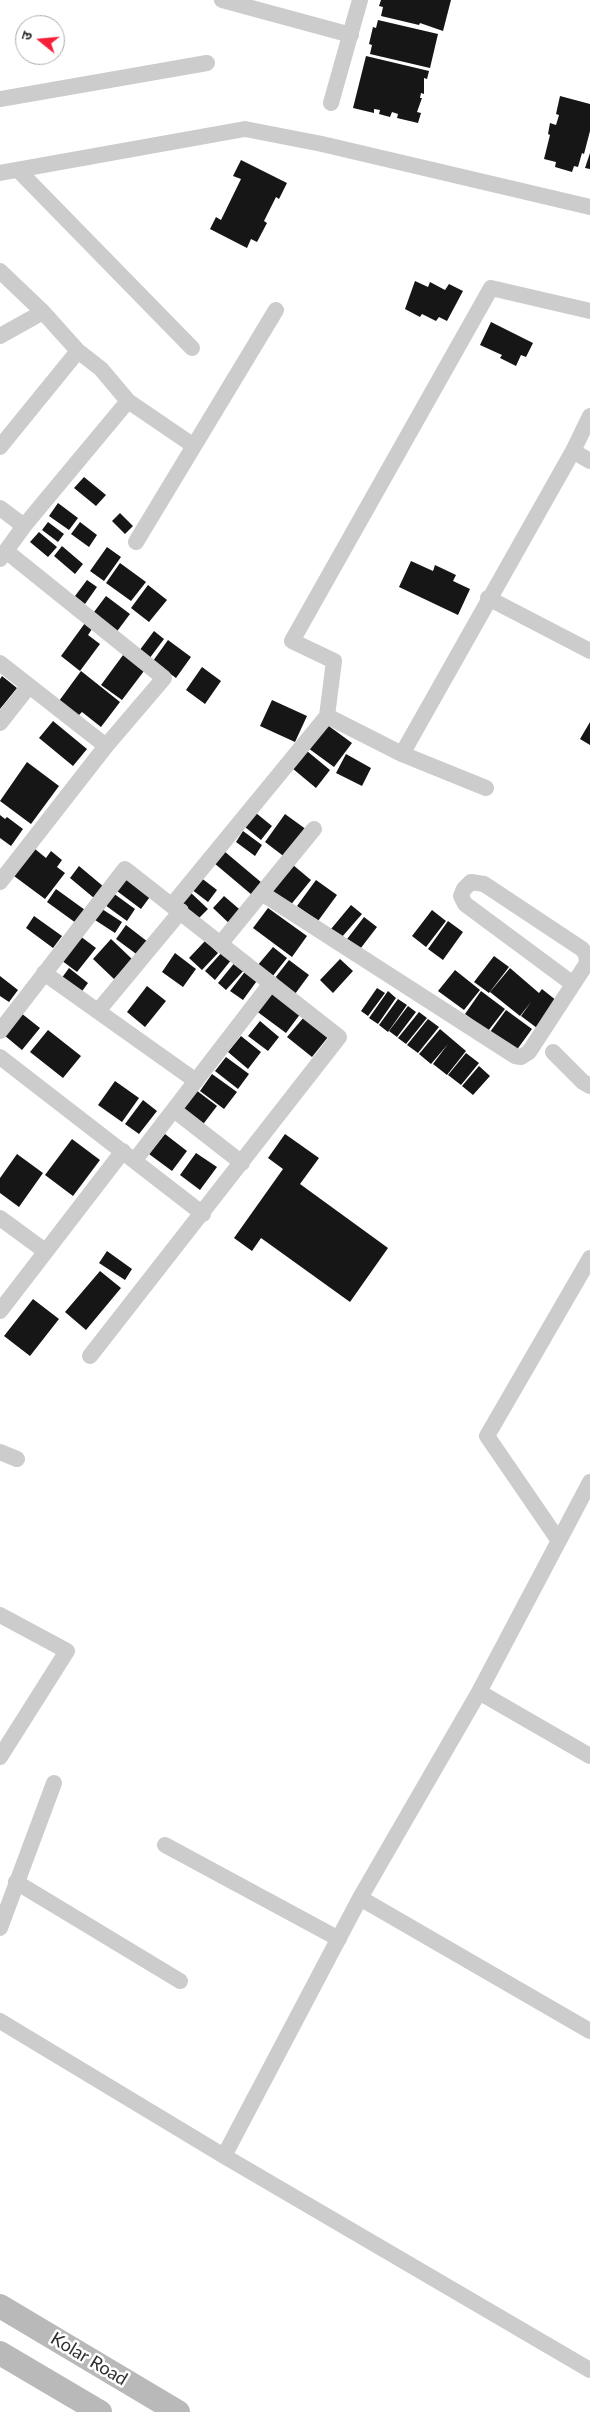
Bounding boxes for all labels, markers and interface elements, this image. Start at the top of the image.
north arrow [15,15,65,65]
text: उ [17,29,35,42]
street label: Kolar Road [47,2328,131,2390]

